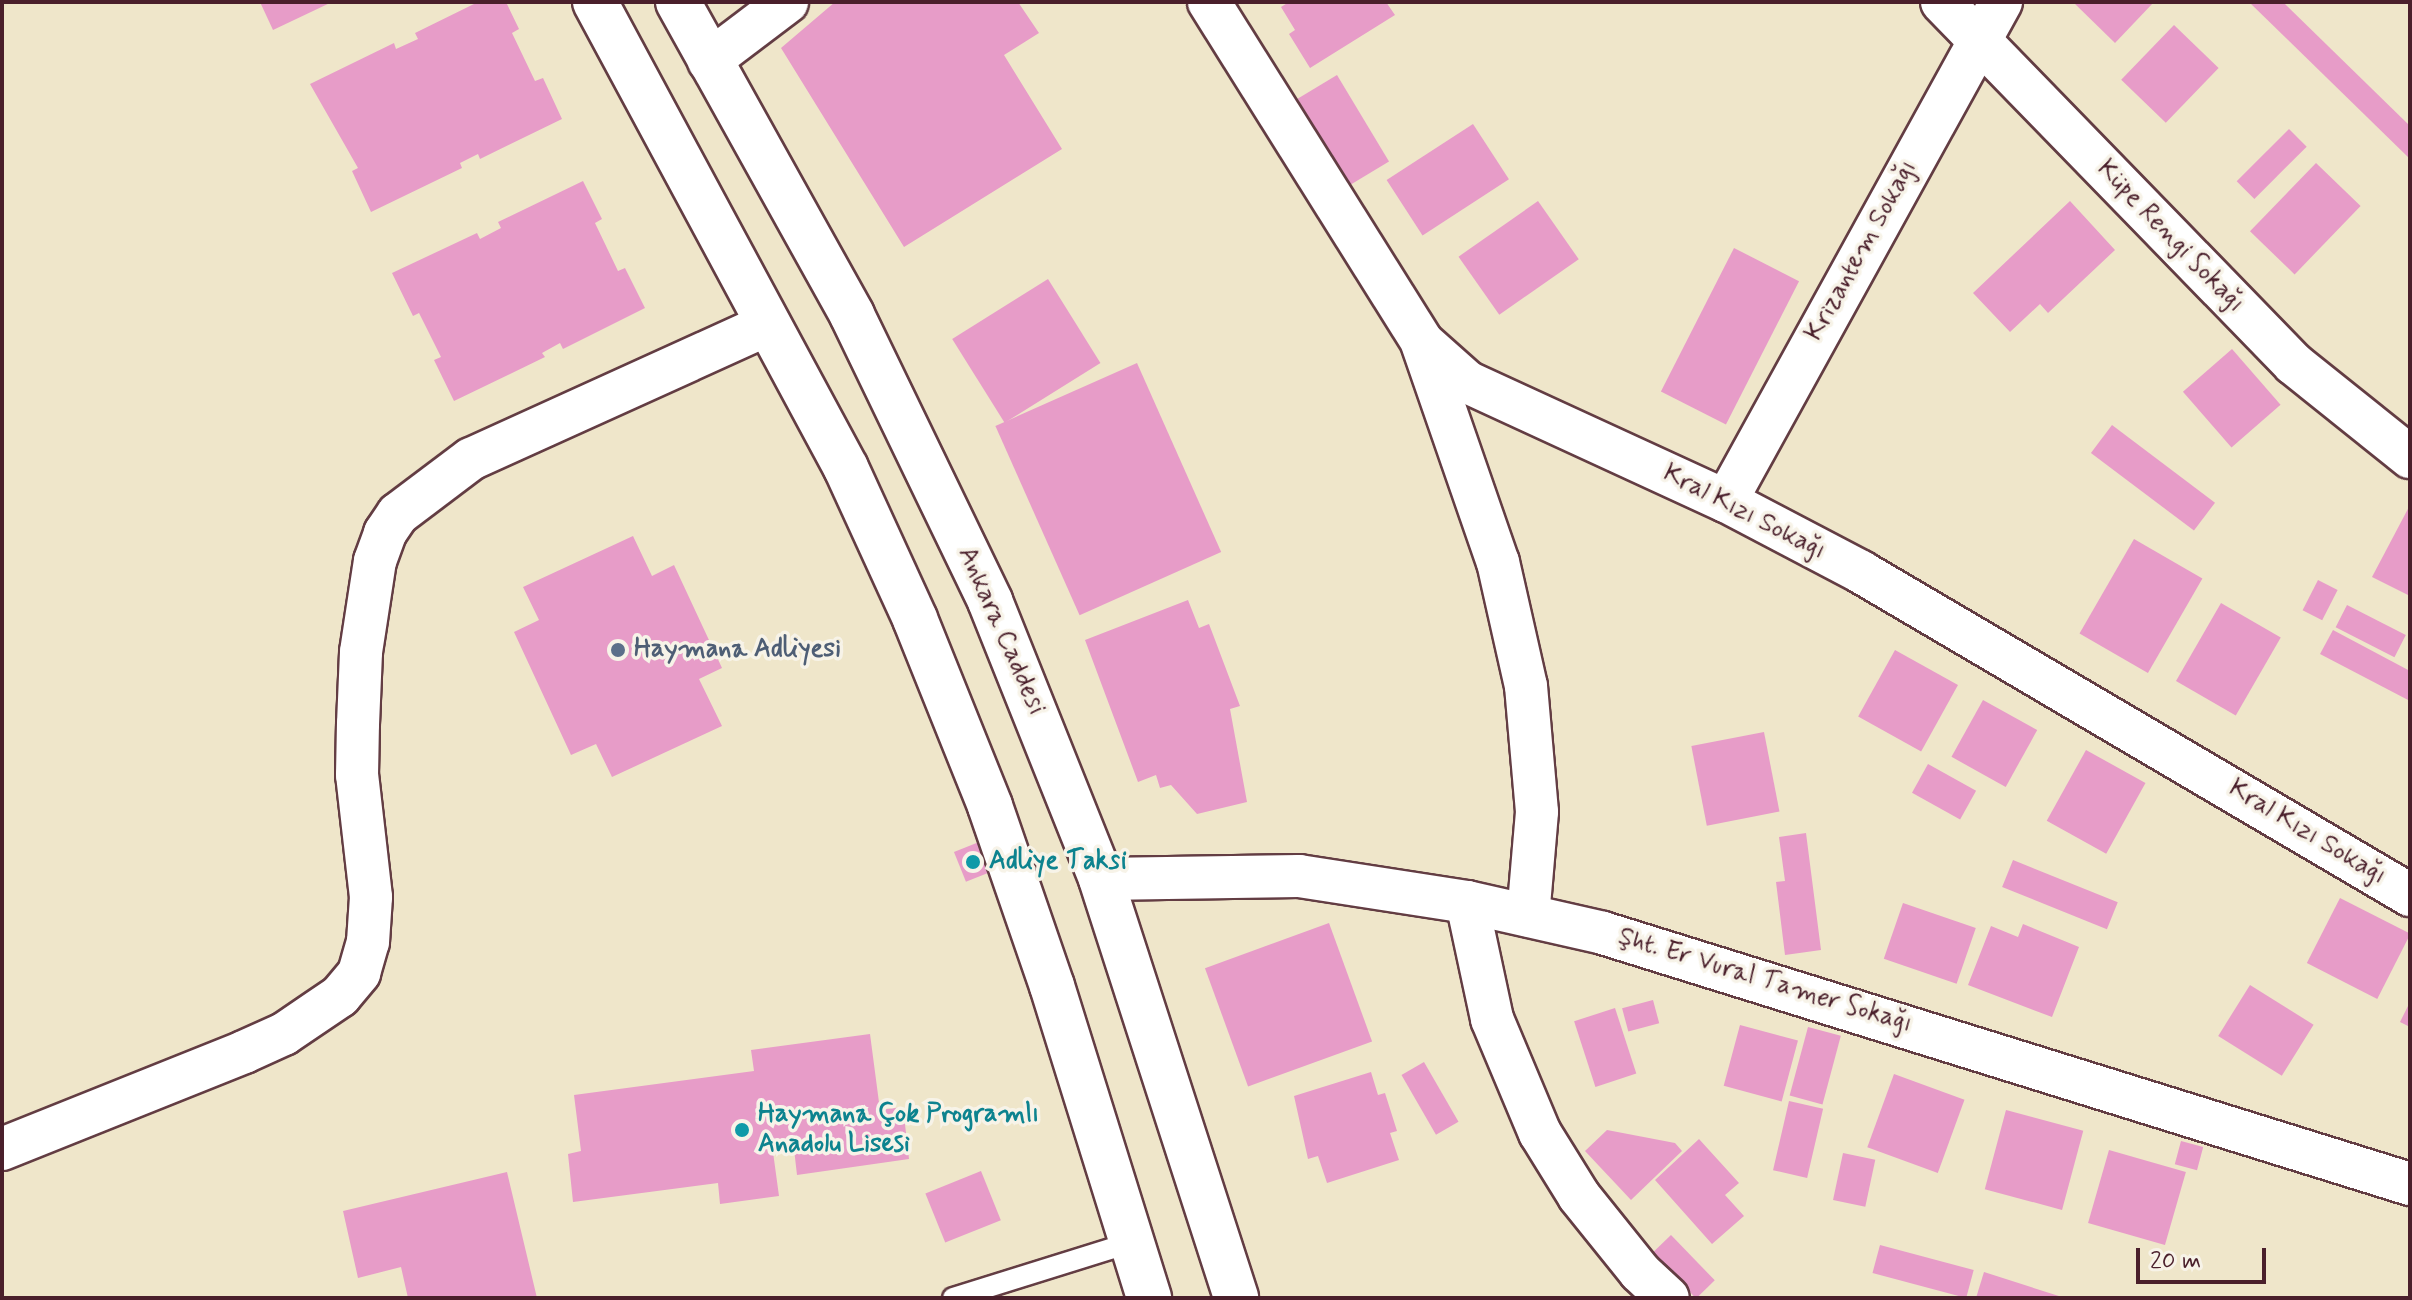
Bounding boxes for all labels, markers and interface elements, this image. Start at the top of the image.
street label: Küpe Rengi Sokağı [2089,154,2251,320]
street label: Krizantem Sokağı [1799,155,1925,347]
street label: Kral Kızı Sokağı [1657,459,1831,567]
street label: Ankara Caddesi [950,542,1052,720]
place label: Haymana Adliyesi [634,634,841,666]
marker: Haymana Adliyesi [609,641,627,659]
street label: Kral Kızı Sokağı [2222,774,2392,892]
place label: Adliye Taksi [989,846,1121,878]
marker: Adliye Taksi [964,853,982,871]
street label: Şht. Er Vural Tamer Sokağı [1618,923,1912,1039]
place label: Haymana Çok Programlı Anadolu Lisesi [758,1099,1040,1160]
marker: Haymana Çok Programlı Anadolu Lisesi [733,1121,751,1139]
scale bar [2140,1232,2270,1282]
text: 20 m [2150,1246,2201,1277]

